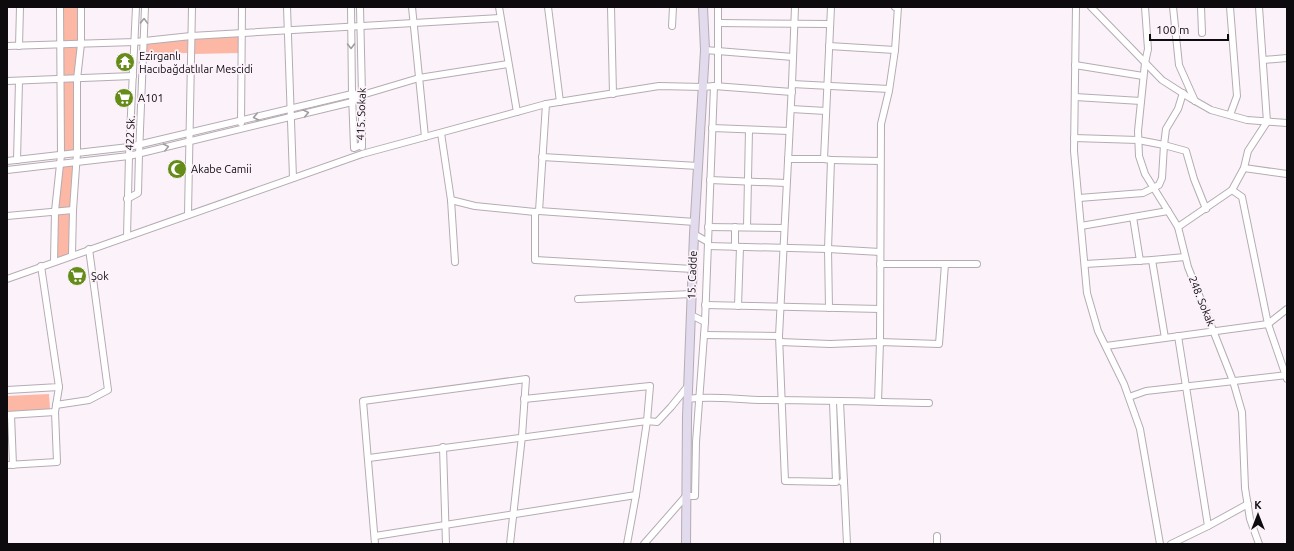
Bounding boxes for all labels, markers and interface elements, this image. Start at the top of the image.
scale bar [1150,16,1228,42]
one-way arrow [140,18,149,24]
text: 100 m [1156,23,1189,36]
one-way arrow [347,43,355,49]
place label: Ezirganlı Hacıbağdatlılar Mescidi [139,50,253,75]
temple icon: Ezirganlı Hacıbağdatlılar Mescidi [114,51,136,73]
supermarket icon: A101 [113,87,135,109]
street label: 415. Sokak [354,87,368,141]
place label: A101 [138,92,164,104]
one-way arrow [303,109,309,117]
one-way arrow [253,112,260,121]
street label: 422 Sk. [123,115,137,151]
one-way arrow [163,143,170,152]
mosque icon: Akabe Camii [166,158,188,180]
place label: Akabe Camii [191,163,252,175]
street label: 15. Cadde [685,250,699,300]
supermarket icon: Şok [66,265,88,287]
place label: Şok [91,270,109,282]
street label: 248. Sokak [1187,274,1218,328]
north arrow [1238,495,1278,535]
text: K [1254,499,1262,511]

